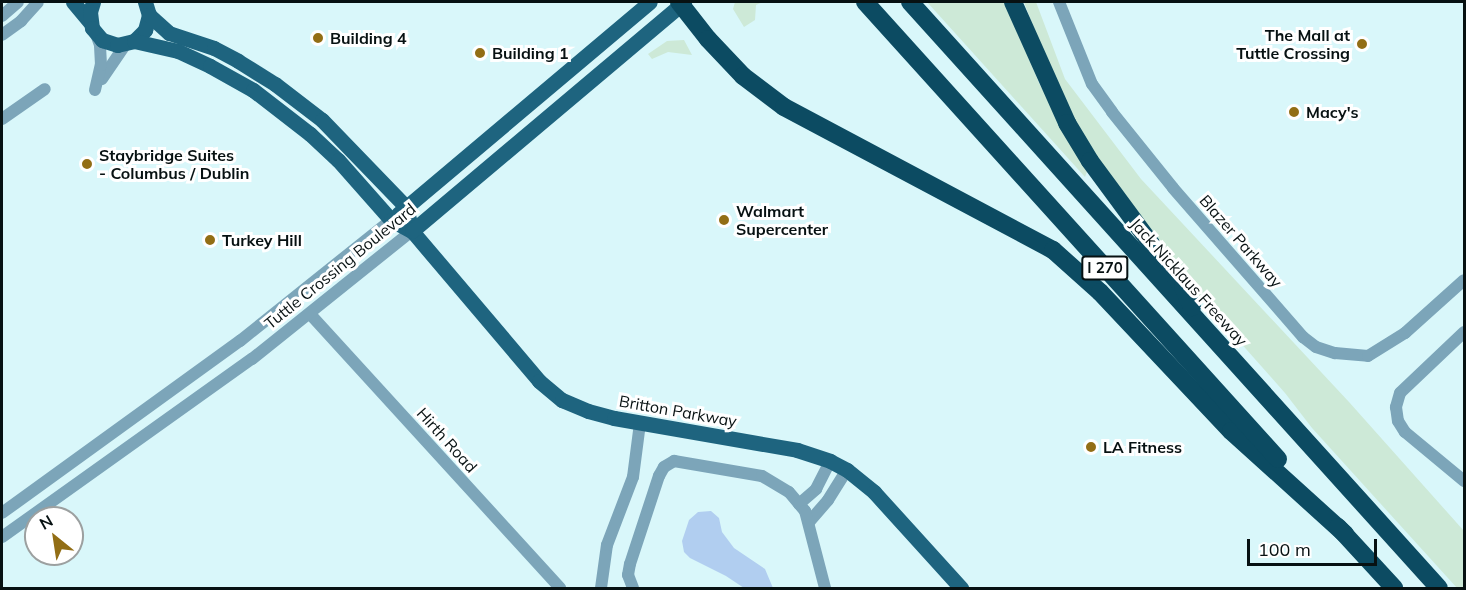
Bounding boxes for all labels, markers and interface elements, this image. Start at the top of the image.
place label: The Mall at Tuttle Crossing [1236,25,1350,63]
place label: Building 4 [330,28,407,48]
marker: Building 4 [311,31,325,45]
marker: The Mall at Tuttle Crossing [1355,37,1369,51]
place label: Building 1 [492,43,569,63]
marker: Building 1 [473,46,487,60]
place label: Macy's [1306,102,1359,122]
marker: Macy's [1287,105,1301,119]
place label: Staybridge Suites - Columbus / Dublin [99,145,249,183]
marker: Staybridge Suites - Columbus / Dublin [80,157,94,171]
street label: Blazer Parkway [1196,191,1286,291]
street label: Tuttle Crossing Boulevard [261,199,419,333]
place label: Walmart Supercenter [736,201,828,239]
marker: Walmart Supercenter [717,213,731,227]
street label: Jack Nicklaus Freeway [1127,214,1251,350]
place label: Turkey Hill [222,230,302,250]
marker: Turkey Hill [203,233,217,247]
road number: I 270 [1081,256,1129,280]
street label: Britton Parkway [618,391,738,431]
street label: Hirth Road [413,404,481,476]
place label: LA Fitness [1103,437,1182,457]
marker: LA Fitness [1084,440,1098,454]
north arrow [24,506,84,566]
text: N [36,510,56,534]
scale bar [1250,527,1380,565]
text: 100 m [1258,538,1311,561]

